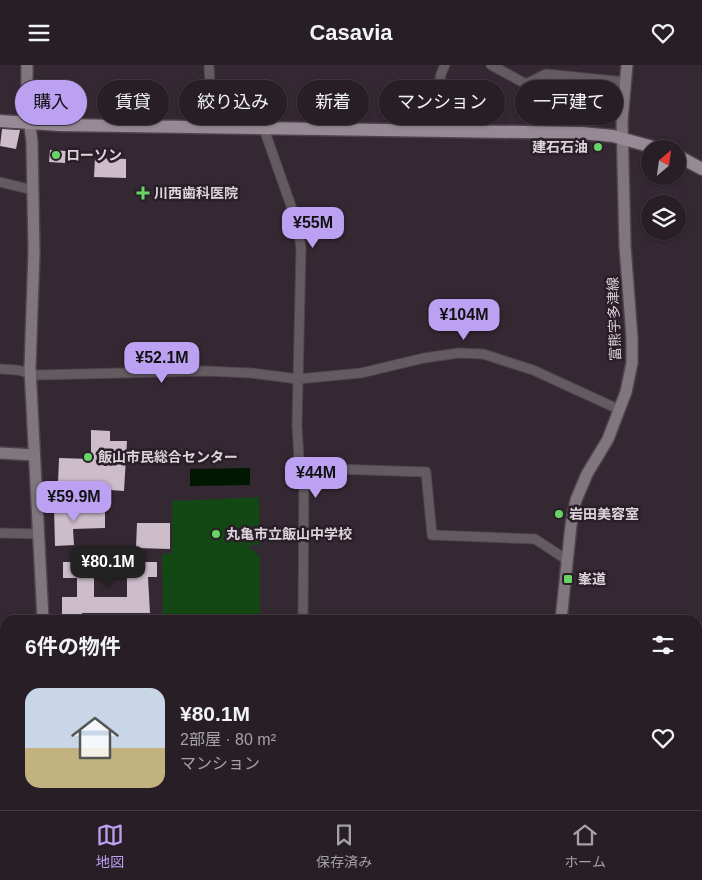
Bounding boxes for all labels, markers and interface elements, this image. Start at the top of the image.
icon: menu [25,19,53,47]
icon: heart [649,19,677,47]
text: Casavia [309,20,393,45]
chip: 購入 [15,80,87,125]
chip: 賃貸 [97,80,169,125]
chip: 絞り込み [179,80,287,125]
chip: 新着 [297,80,369,125]
chip: マンション [379,80,505,125]
chip: 一戸建て [515,80,623,125]
place label: 建石石油 [532,139,588,155]
north arrow [641,140,686,185]
map controls [641,140,686,240]
marker: 建石石油 [592,141,604,153]
place label: ローソン [66,147,122,163]
marker: ローソン [50,149,62,161]
place label: 川西歯科医院 [154,185,238,201]
marker: 川西歯科医院 [136,186,150,200]
button: layers [641,195,686,240]
pin: ¥55M [283,207,343,249]
text: ¥55M [293,214,333,231]
street label: 富熊宇多津線 [605,277,623,361]
pin: ¥104M [429,299,499,341]
text: ¥104M [440,306,488,323]
pin: ¥52.1M [121,341,203,384]
text: ¥52.1M [135,349,189,366]
place label: 飯山市民総合センター [98,449,238,465]
marker: 飯山市民総合センター [82,451,94,463]
pin: ¥44M [286,457,346,499]
text: ¥44M [296,464,336,481]
pin: ¥59.9M [33,481,115,523]
text: ¥59.9M [47,488,101,505]
place label: 岩田美容室 [569,506,639,522]
marker: 岩田美容室 [553,508,565,520]
place label: 丸亀市立飯山中学校 [226,526,352,542]
marker: 丸亀市立飯山中学校 [210,528,222,540]
pin: ¥80.1M [67,545,149,588]
text: ¥80.1M [81,553,135,570]
place label: 峯道 [578,571,606,587]
marker: 峯道 [562,573,574,585]
icon: filters [649,631,677,659]
text: 6件の物件 [25,635,121,658]
text: ¥80.1M [180,702,250,725]
icon: home [65,708,125,768]
icon: heart [649,724,677,752]
text: 2部屋 · 80 m² [180,731,276,748]
text: マンション [180,755,260,772]
tab: 地図 [96,821,124,871]
tab: 保存済み [316,821,372,871]
tab: ホーム [564,821,606,871]

